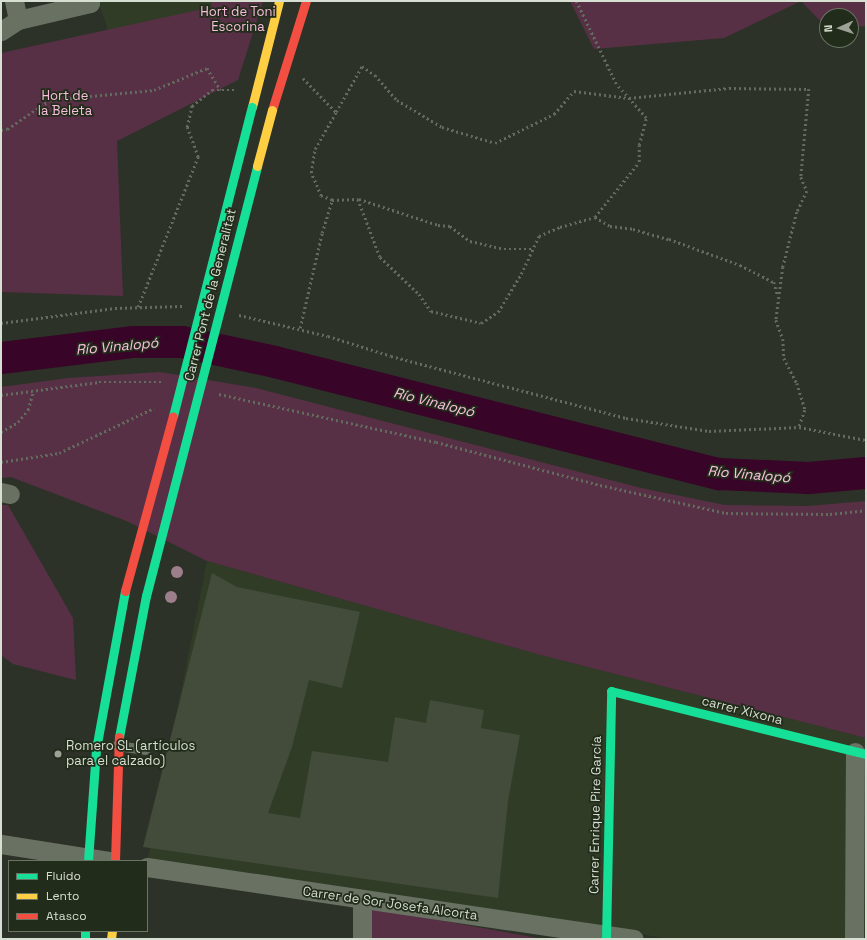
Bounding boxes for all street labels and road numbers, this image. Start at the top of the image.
street label: Carrer Pont de la Generalitat [182,207,240,383]
street label: carrer Xixona [700,693,784,729]
street label: Carrer Enrique Pire García [587,736,605,894]
street label: Carrer de Sor Josefa Alcorta [301,884,479,924]

